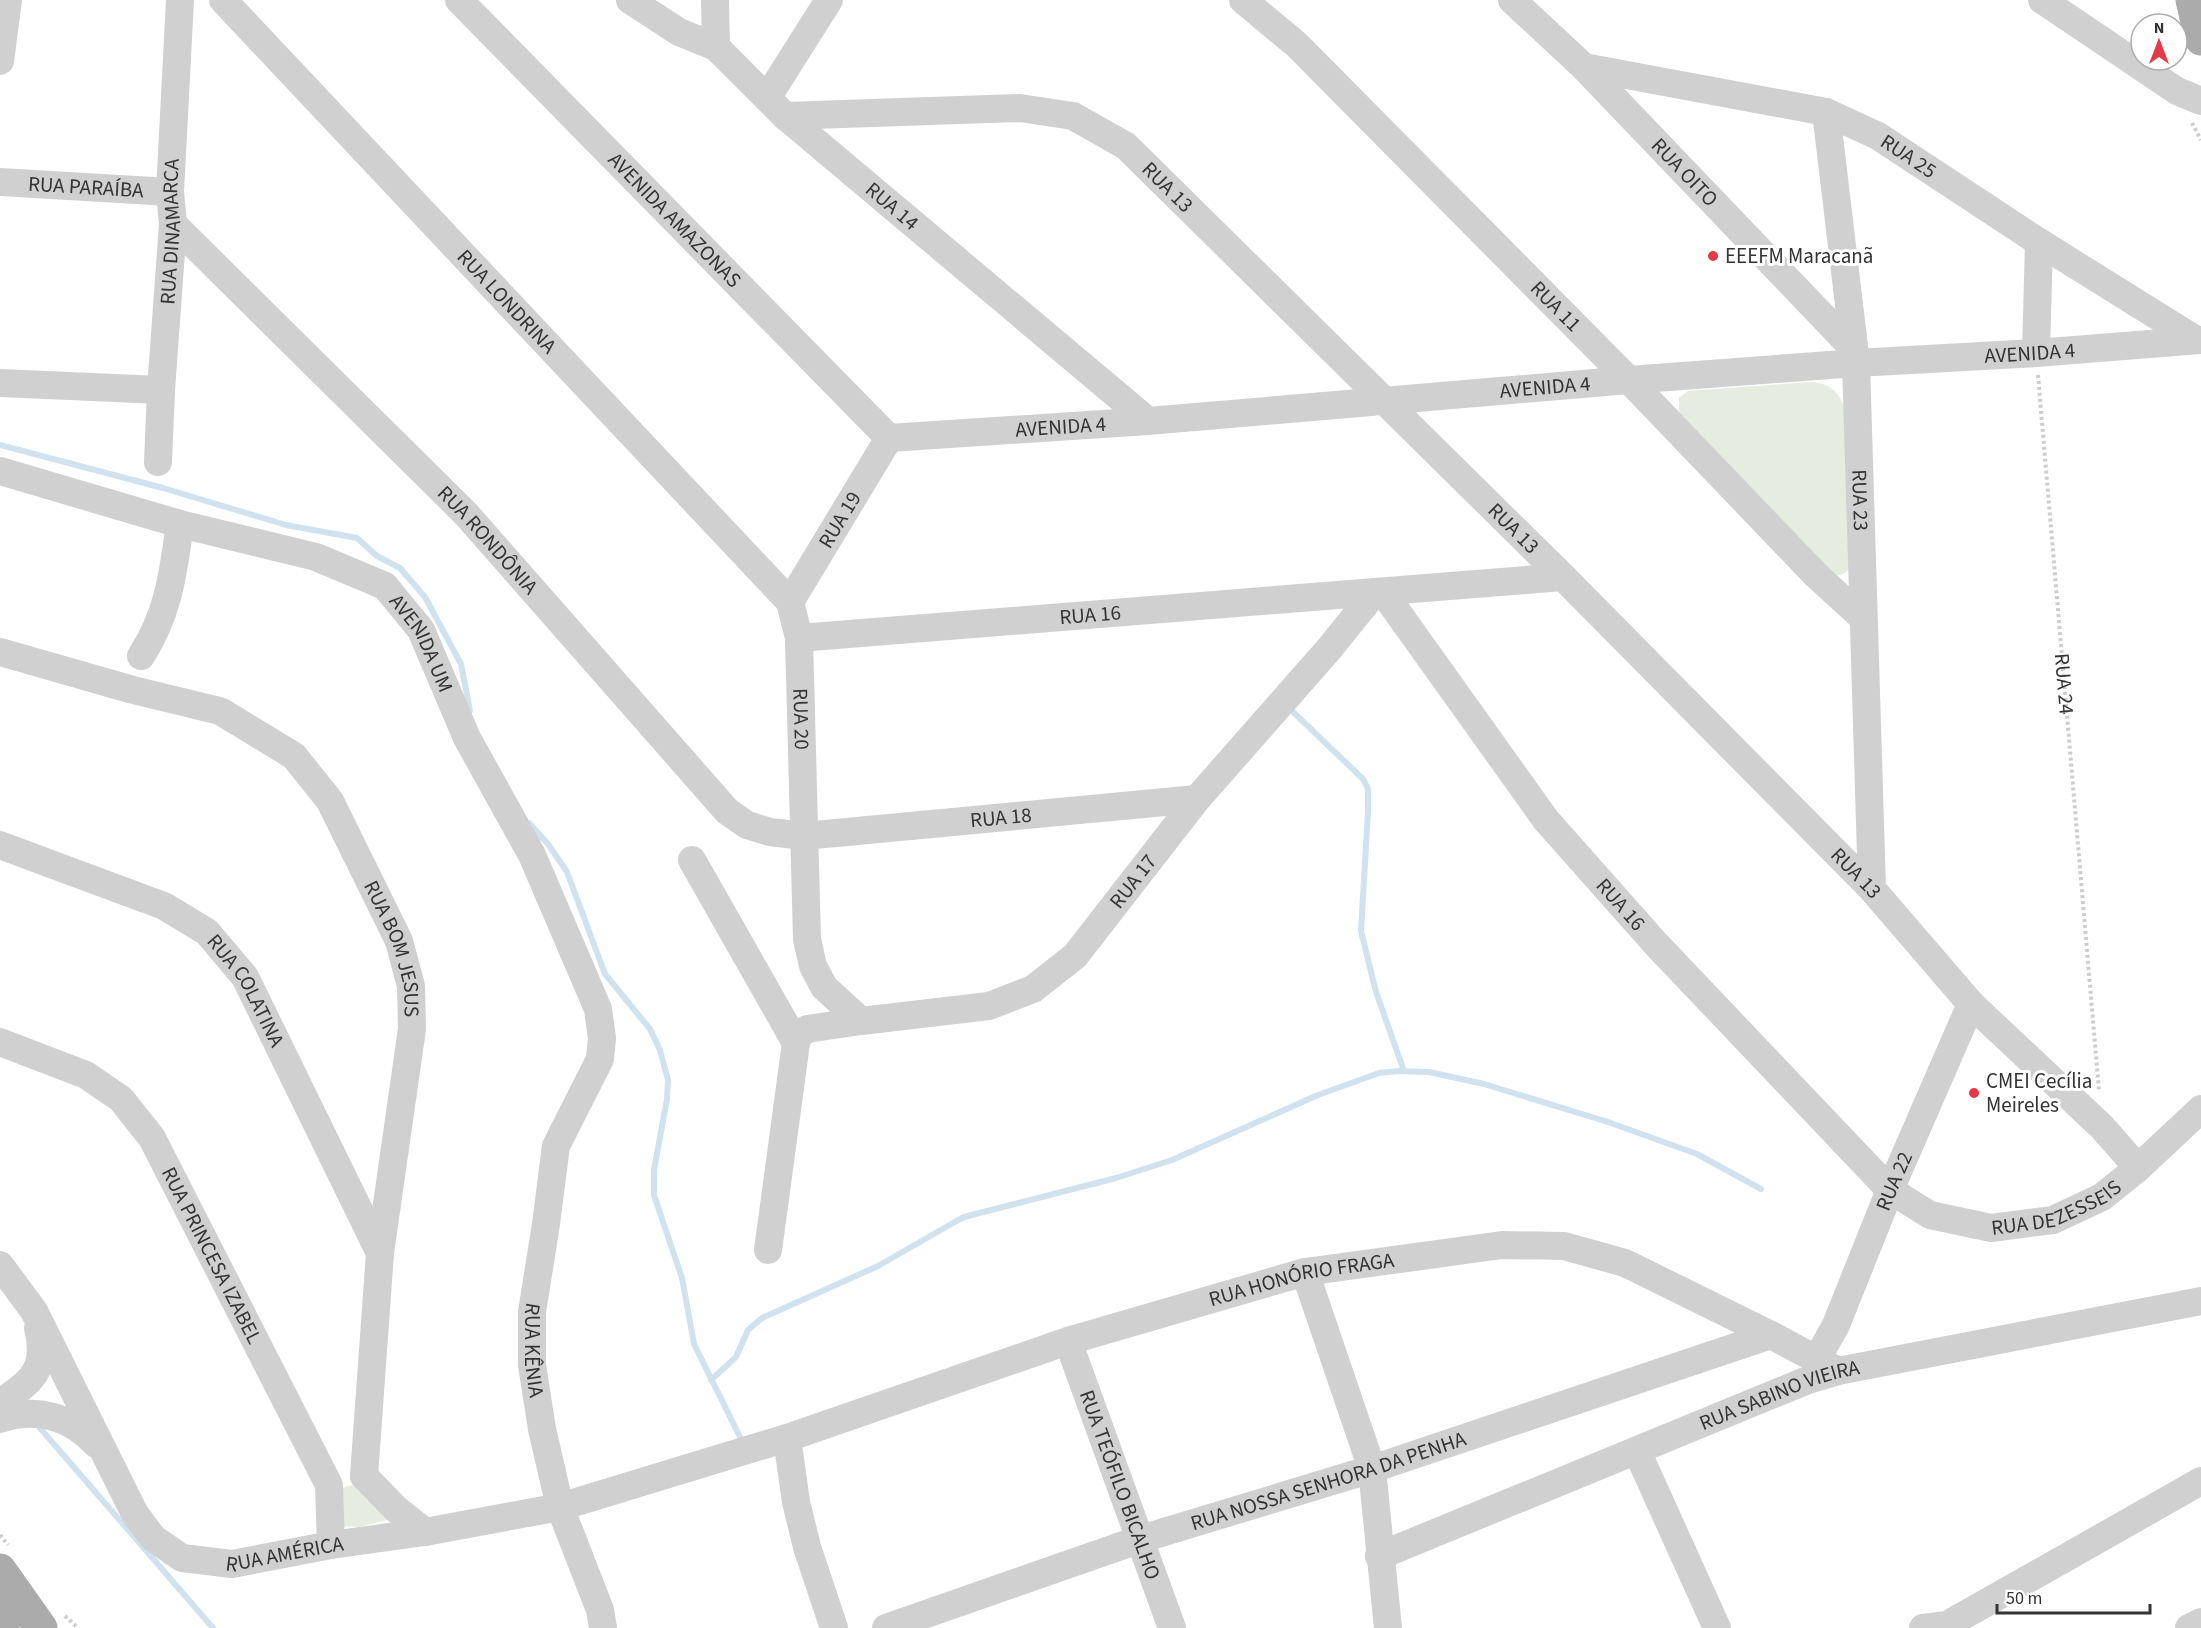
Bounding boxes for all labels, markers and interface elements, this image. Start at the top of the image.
north arrow [2129,12,2189,72]
text: N [2154,17,2164,39]
street label: RUA 25 [1875,127,1943,186]
street label: RUA OITO [1645,131,1725,213]
street label: AVENIDA AMAZONAS [601,145,748,294]
street label: RUA 13 [1135,155,1200,219]
street label: RUA DINAMARCA [152,157,188,306]
street label: RUA PARAÍBA [27,169,145,205]
street label: RUA 14 [859,175,925,237]
place label: EEEFM Maracanã [1725,241,1873,271]
street label: RUA LONDRINA [450,243,564,361]
marker: EEEFM Maracanã [1706,249,1720,263]
street label: RUA 11 [1523,274,1588,339]
street label: AVENIDA 4 [1984,335,2076,371]
street label: AVENIDA 4 [1498,368,1592,406]
street label: AVENIDA 4 [1014,409,1107,445]
street label: RUA 23 [1844,469,1876,531]
street label: RUA RONDÔNIA [431,479,545,601]
street label: RUA 19 [811,486,868,554]
street label: RUA 13 [1481,496,1546,561]
street label: AVENIDA UM [382,587,461,697]
street label: RUA 16 [1058,597,1122,632]
street label: RUA 24 [2047,652,2082,716]
street label: RUA 20 [785,688,817,750]
street label: RUA 18 [969,800,1033,835]
street label: RUA 13 [1824,841,1889,905]
street label: RUA 17 [1102,848,1164,915]
street label: RUA 16 [1589,871,1652,937]
street label: RUA BOM JESUS [356,875,427,1017]
street label: RUA COLATINA [200,927,292,1052]
place label: CMEI Cecília Meireles [1986,1066,2092,1120]
marker: CMEI Cecília Meireles [1967,1086,1981,1100]
street label: RUA 22 [1868,1147,1920,1215]
street label: RUA PRINCESA IZABEL [154,1161,270,1349]
street label: RUA DEZESSEIS [1989,1172,2128,1243]
street label: RUA HONÓRIO FRAGA [1205,1245,1397,1314]
street label: RUA KÊNIA [517,1301,552,1400]
street label: RUA SABINO VIEIRA [1695,1352,1863,1438]
street label: RUA TEÓFILO BICALHO [1072,1386,1168,1584]
street label: RUA NOSSA SENHORA DA PENHA [1187,1423,1470,1538]
street label: RUA AMÉRICA [224,1528,346,1580]
scale bar [1997,1577,2150,1615]
text: 50 m [2006,1586,2042,1611]

